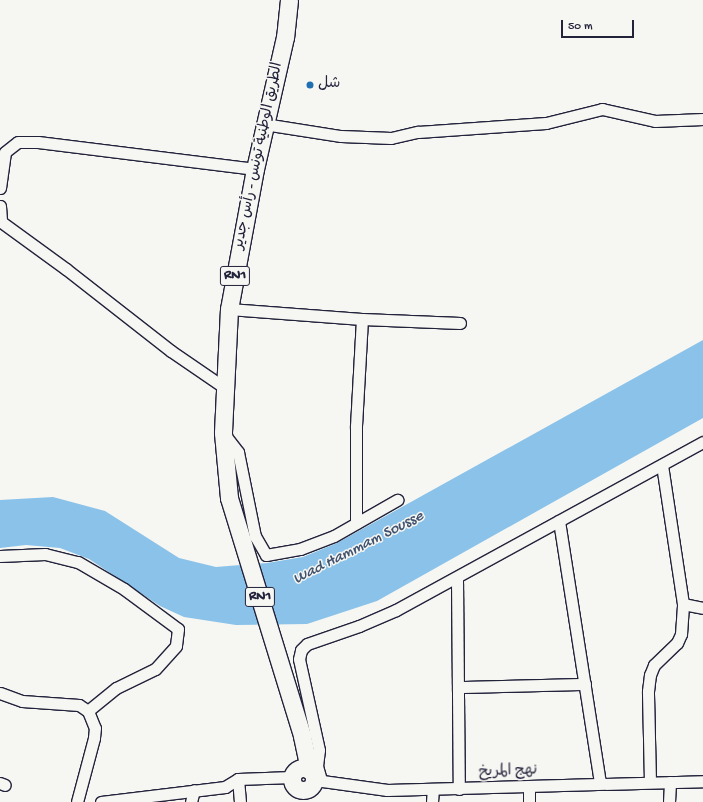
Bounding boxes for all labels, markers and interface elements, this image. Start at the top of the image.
scale bar [563,12,636,38]
text: 50 m [568,20,593,34]
street label: الطريق الوطنية تونس - رأس جدير [230,61,288,251]
place label: شل [318,76,340,94]
marker: شل [305,80,315,90]
road number: RN1 [219,264,251,288]
water label: Wad Hammam Sousse [291,508,427,590]
road number: RN1 [244,585,276,609]
street label: نهج المريخ [478,762,538,782]

